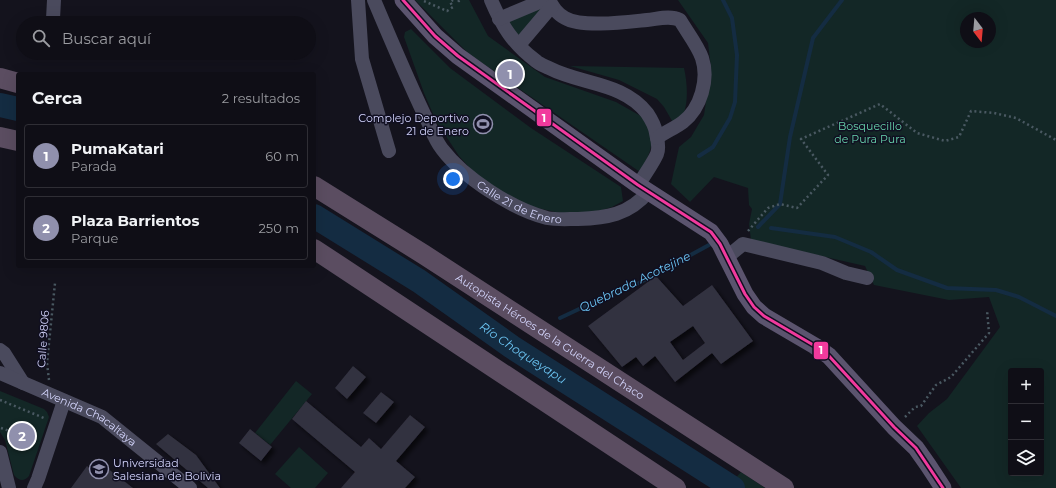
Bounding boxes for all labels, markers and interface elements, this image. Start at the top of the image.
north arrow [960,12,996,48]
search box [16,16,316,60]
icon: search [30,27,52,49]
text: Buscar aquí [62,29,151,48]
pin: 1 [497,59,523,89]
text: Cerca [32,88,82,108]
text: 2 resultados [222,90,300,106]
line badge: 1 [536,108,552,127]
place label: Complejo Deportivo 21 de Enero [358,111,469,138]
text: 1 [542,111,546,125]
sports icon: Complejo Deportivo 21 de Enero [472,113,494,135]
park label: Bosquecillo de Pura Pura [834,119,906,146]
text: PumaKatari [71,139,164,158]
text: 1 [43,148,49,164]
text: 60 m [265,148,299,164]
text: Parada [71,158,117,174]
your location [443,169,463,189]
street label: Calle 21 de Enero [474,177,562,226]
text: Plaza Barrientos [71,211,199,230]
text: 2 [42,220,50,236]
text: 250 m [258,220,299,236]
text: Parque [71,230,118,246]
water label: Quebrada Acotejine [577,248,693,315]
street label: Autopista Héroes de la Guerra del Chaco [453,270,647,403]
street label: Calle 9806 [34,310,52,368]
water label: Río Choqueyapu [477,318,569,387]
line badge: 1 [813,341,829,360]
text: 1 [819,343,823,357]
map controls [1008,368,1044,476]
button: + [1008,368,1044,404]
street label: Avenida Chacaltaya [40,385,140,449]
button: − [1008,404,1044,440]
pin: 2 [9,421,35,451]
button: layers [1008,440,1044,476]
place label: Universidad Salesiana de Bolivia [113,456,221,483]
school or university icon: Universidad Salesiana de Bolivia [88,458,110,480]

